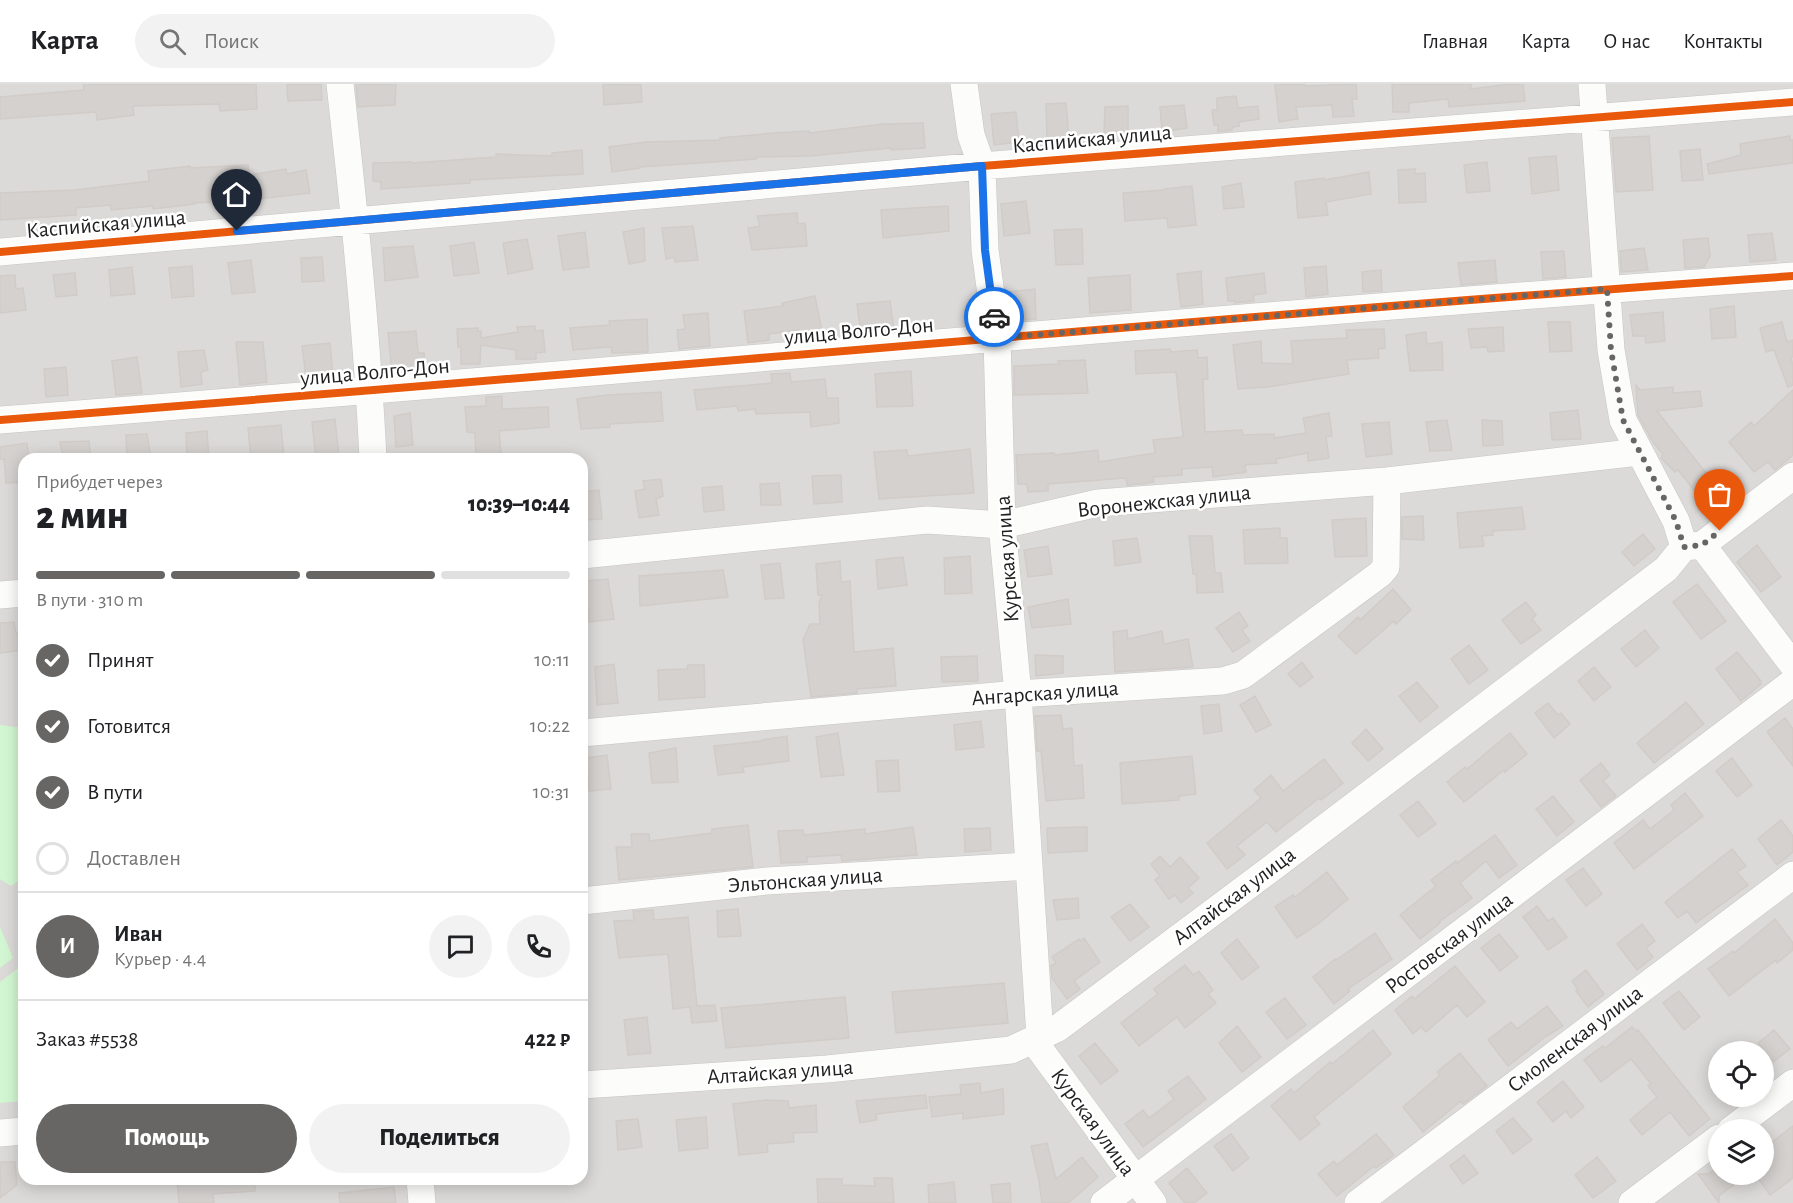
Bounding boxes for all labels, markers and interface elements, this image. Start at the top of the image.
search box [135,14,555,68]
icon: search [156,25,189,58]
text: Карта [30,27,99,55]
text: Поиск [204,30,259,52]
text: Главная [1422,31,1488,52]
text: Карта [1521,31,1570,52]
text: О нас [1603,31,1650,52]
text: Контакты [1683,31,1763,52]
street label: Каспийская улица [1011,121,1173,157]
pin [211,169,262,231]
icon: home [220,178,253,211]
street label: Каспийская улица [25,206,187,242]
courier [964,287,1024,347]
icon: car [978,301,1011,334]
street label: улица Волго-Дон [782,314,935,349]
street label: улица Волго-Дон [298,355,451,390]
pin [1694,469,1745,531]
text: Прибудет через [36,472,163,492]
icon: bag [1703,478,1736,511]
street label: Воронежская улица [1076,481,1252,521]
text: 10:39–10:44 [468,493,570,515]
street label: Курская улица [992,495,1022,623]
text: 2 мин [36,497,129,536]
text: В пути · 310 m [36,590,143,610]
icon: check [36,644,69,677]
text: Принят [87,649,153,671]
text: 10:11 [534,650,570,670]
street label: Ангарская улица [971,677,1119,709]
icon: check [36,710,69,743]
text: Готовится [87,715,171,737]
text: 10:22 [530,716,570,736]
icon: check [36,776,69,809]
text: В пути [87,781,143,803]
text: 10:31 [533,782,570,802]
street label: Алтайская улица [1169,843,1299,949]
text: Доставлен [87,847,181,869]
street label: Эльтонская улица [727,864,883,896]
street label: Ростовская улица [1381,888,1517,998]
button: chat [429,915,492,978]
button: phone [507,915,570,978]
text: Иван [114,923,163,945]
text: И [60,935,75,957]
text: Курьер · 4.4 [114,949,206,969]
street label: Смоленская улица [1504,981,1646,1097]
text: Заказ #5538 [36,1028,138,1050]
text: 422 ₽ [525,1028,570,1050]
map controls [1708,1041,1774,1185]
button: locate [1708,1041,1774,1107]
street label: Алтайская улица [706,1056,854,1088]
street label: Курская улица [1047,1064,1139,1180]
button: Помощь [36,1104,297,1173]
button: Поделиться [309,1104,570,1173]
button: layers [1708,1119,1774,1185]

